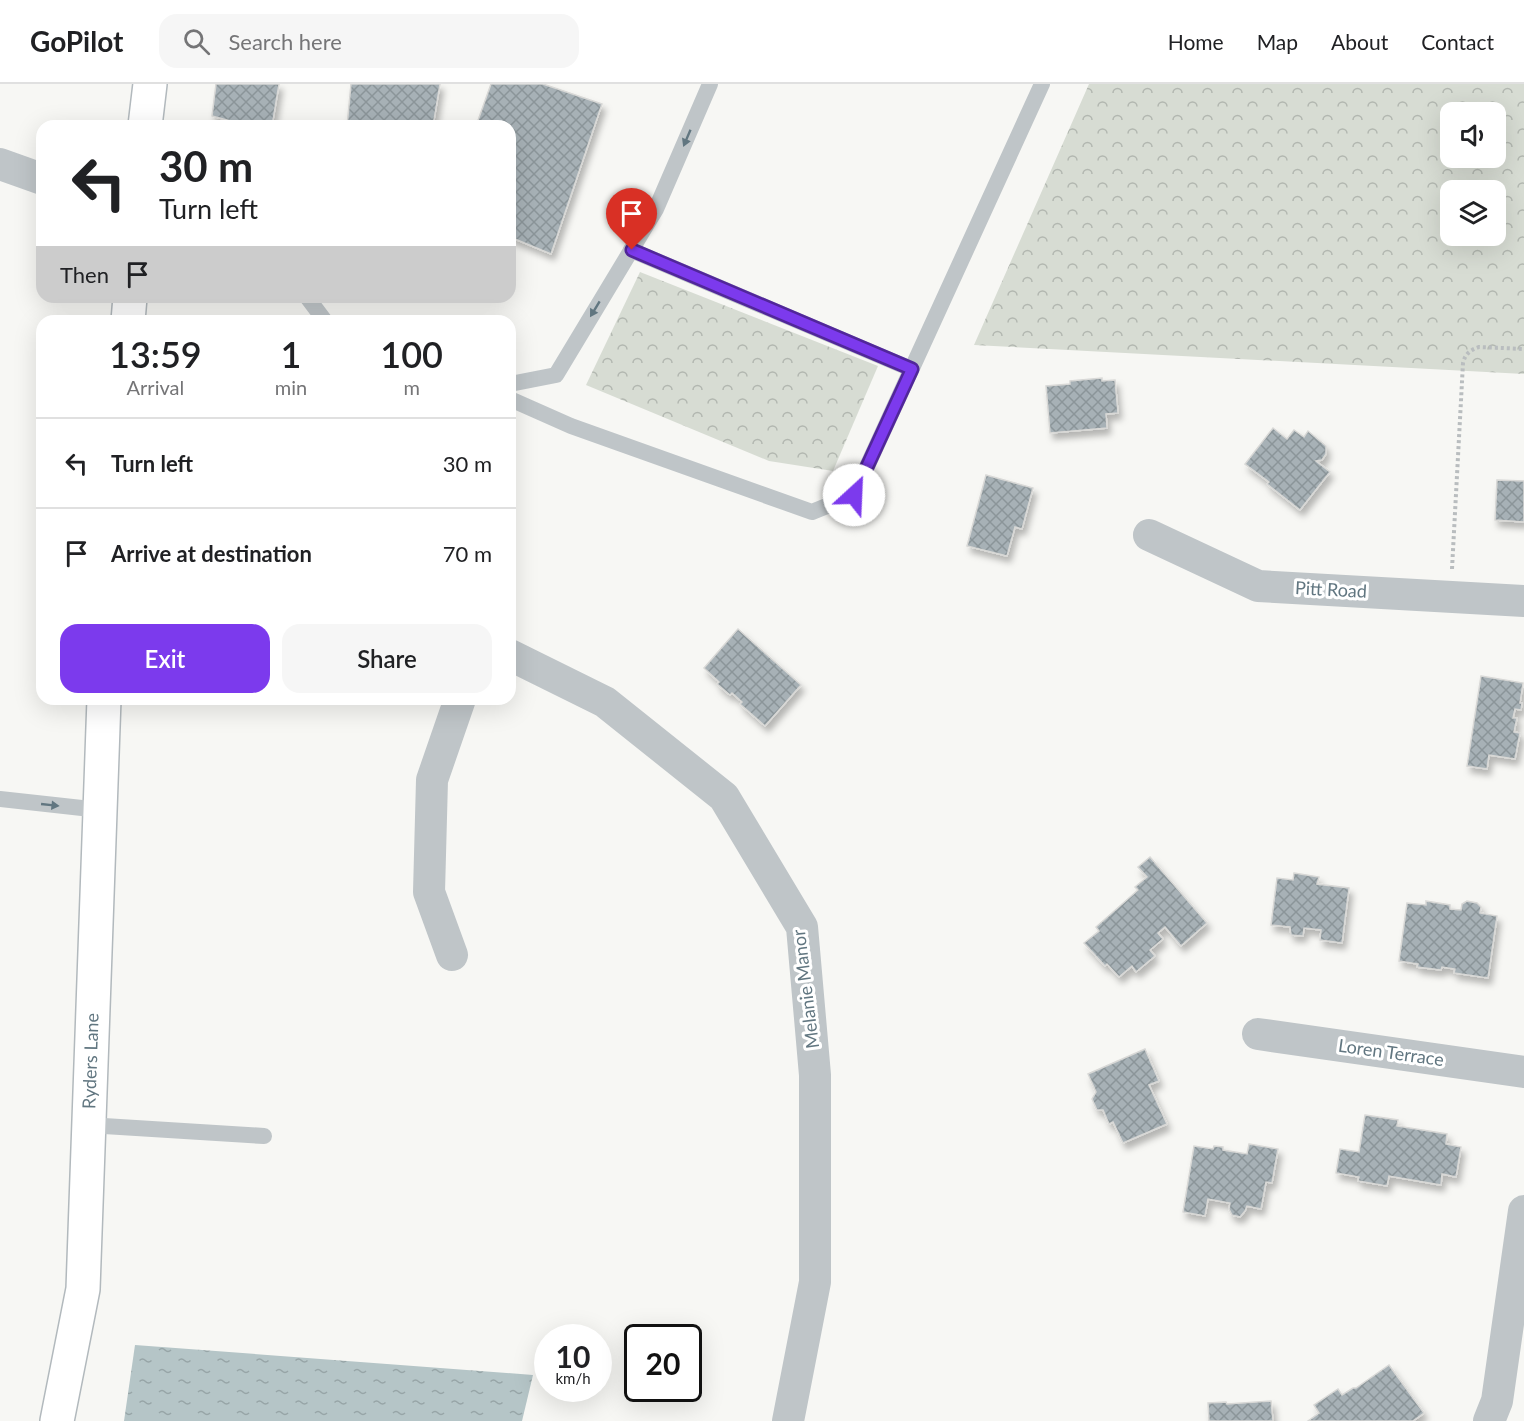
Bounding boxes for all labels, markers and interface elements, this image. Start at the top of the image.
search box [159,14,579,68]
text: GoPilot [30,24,123,58]
icon: search [180,25,213,58]
text: Search here [228,28,342,55]
text: Home [1168,29,1224,54]
text: Map [1257,29,1298,54]
text: About [1331,29,1388,54]
text: Contact [1421,29,1494,54]
map controls [1440,102,1506,246]
button: sound [1440,102,1506,168]
one-way arrow [682,129,692,147]
text: 30 m [159,141,253,191]
icon: left [60,144,138,222]
button: layers [1440,180,1506,246]
pin [606,188,657,250]
text: Turn left [159,192,258,225]
icon: arrive [615,197,648,230]
icon: arrive [121,258,154,291]
text: Then [60,261,109,288]
one-way arrow [590,301,601,317]
text: 13:59 [109,332,202,376]
text: 1 [281,332,301,376]
text: 100 [380,332,443,376]
text: Arrival [127,375,184,399]
text: min [275,375,307,399]
text: m [403,375,420,399]
icon: left [60,447,93,480]
text: Turn left [111,450,193,477]
text: 30 m [443,450,492,477]
position arrow [822,463,886,527]
icon: arrive [60,537,93,570]
text: Arrive at destination [111,540,312,567]
text: 70 m [443,540,492,567]
street label: Pitt Road [1295,576,1368,602]
button: Exit [60,624,270,693]
button: Share [282,624,492,693]
one-way arrow [40,800,59,810]
street label: Melanie Manor [787,928,823,1050]
street label: Ryders Lane [77,1012,103,1109]
street label: Loren Terrace [1337,1034,1445,1070]
speed limit sign: 20 [624,1324,702,1402]
text: 10 [556,1338,590,1374]
text: km/h [555,1369,591,1387]

